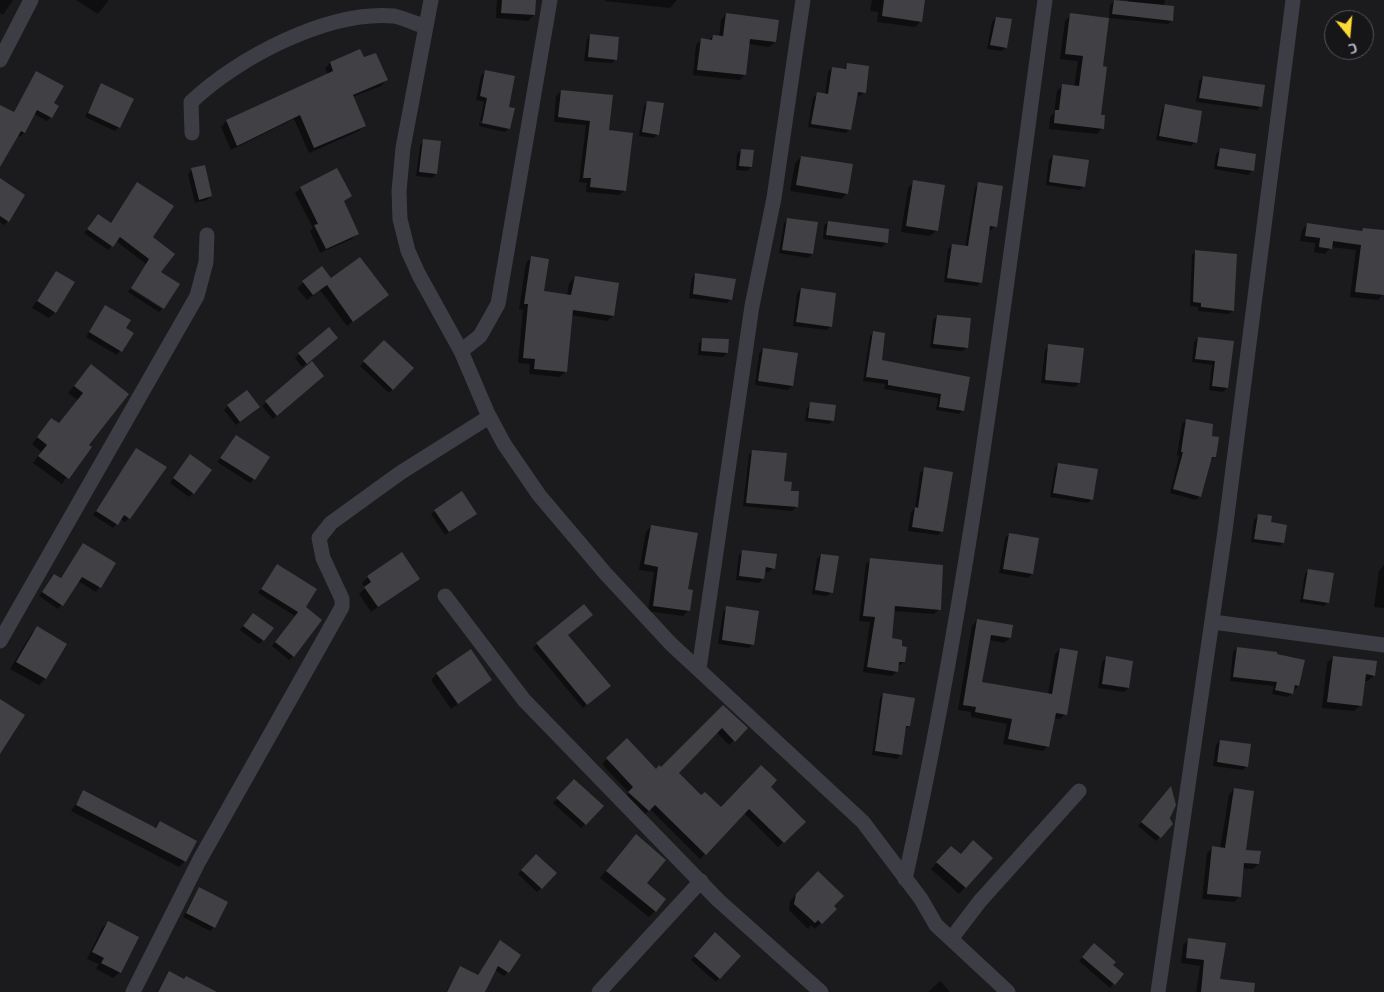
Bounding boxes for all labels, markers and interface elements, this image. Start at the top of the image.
north arrow [1324,10,1374,60]
text: С [1347,40,1360,58]

